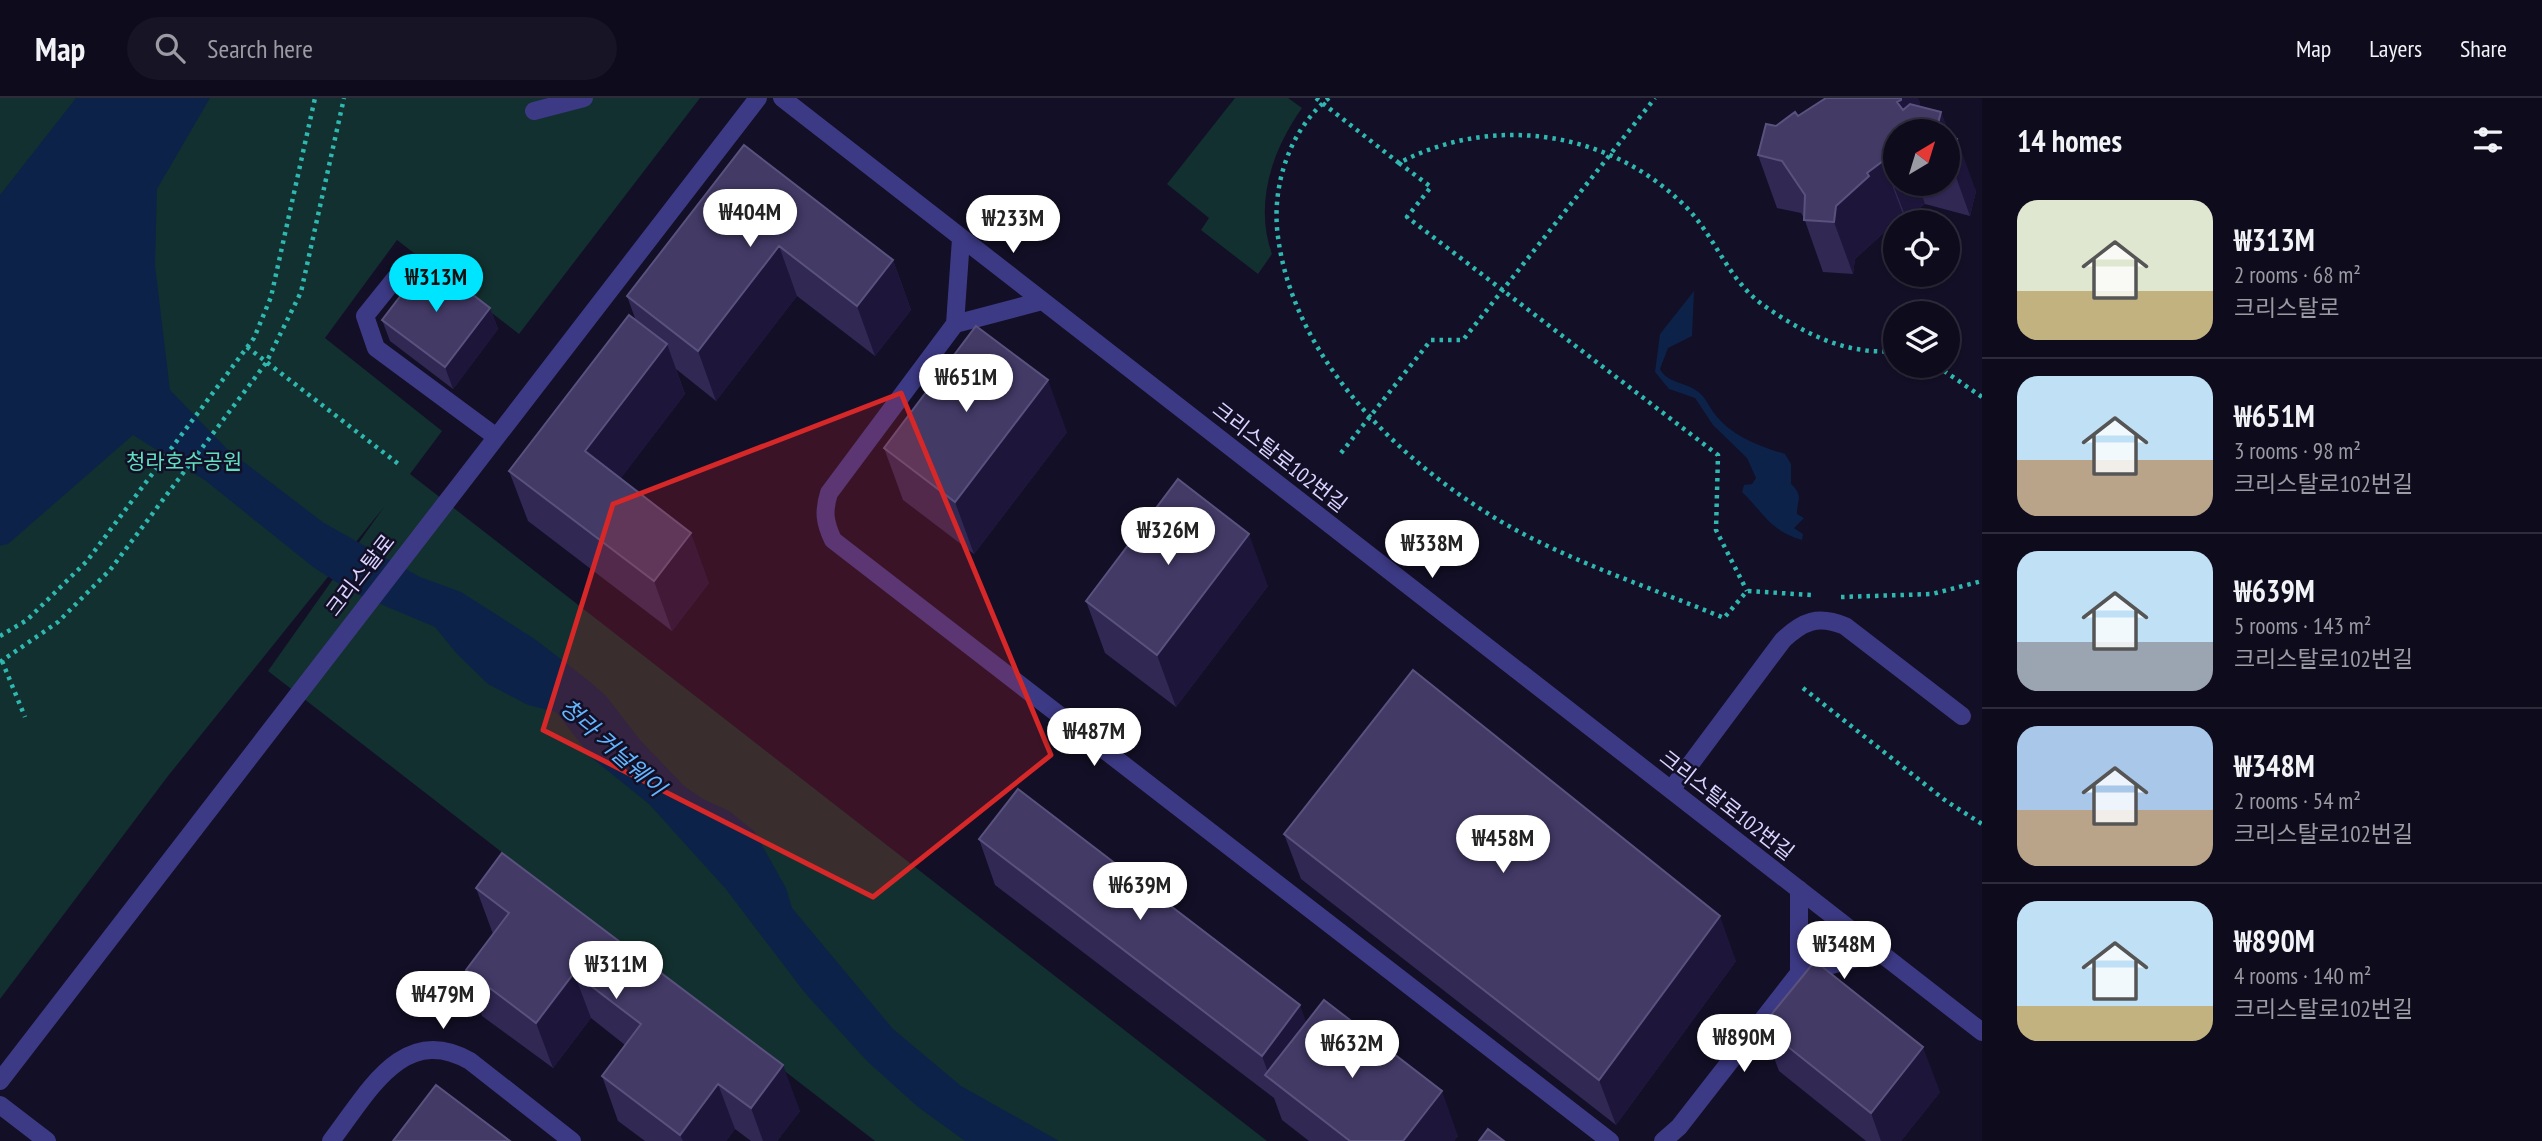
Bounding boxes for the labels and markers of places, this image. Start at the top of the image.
pin: ₩404M [701,190,799,249]
pin: ₩233M [964,195,1062,255]
pin: ₩313M [387,254,485,314]
pin: ₩651M [917,354,1015,414]
pin: ₩326M [1119,508,1217,567]
pin: ₩338M [1383,520,1481,580]
pin: ₩487M [1045,708,1143,768]
pin: ₩458M [1454,816,1552,875]
pin: ₩639M [1091,862,1189,922]
pin: ₩348M [1795,922,1893,981]
pin: ₩311M [567,942,665,1001]
pin: ₩479M [394,972,492,1031]
pin: ₩890M [1695,1014,1793,1074]
pin: ₩632M [1303,1020,1401,1080]

